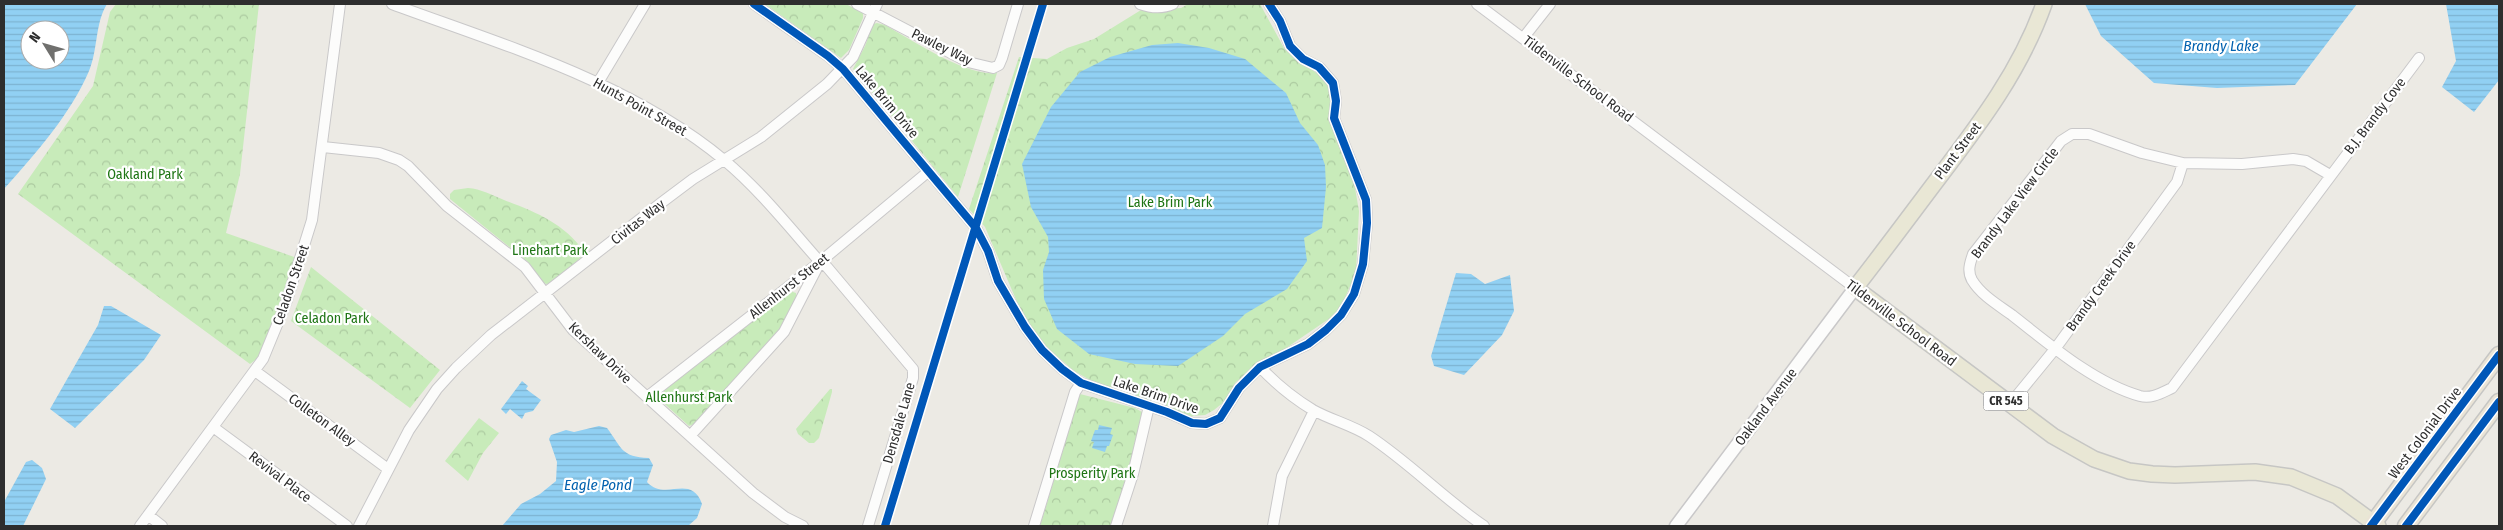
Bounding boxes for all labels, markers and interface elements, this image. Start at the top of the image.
north arrow [20,20,70,70]
street label: Pawley Way [909,25,976,69]
text: N [26,29,44,46]
street label: Tildenville School Road [1520,32,1636,126]
water label: Brandy Lake [2183,37,2259,55]
street label: Lake Brim Drive [852,62,922,142]
street label: Hunts Point Street [590,74,690,140]
street label: B.J. Brandy Cove [2341,74,2409,158]
street label: Plant Street [1931,119,1985,183]
street label: Brandy Lake View Circle [1968,144,2062,262]
park label: Oakland Park [107,166,183,183]
park label: Lake Brim Park [1128,194,1213,211]
street label: Civitas Way [608,195,669,248]
street label: Brandy Creek Drive [2062,237,2140,335]
street label: Celadon Street [269,242,313,328]
park label: Linehart Park [512,242,588,259]
street label: Allenhurst Street [746,249,833,322]
street label: Tildenville School Road [1843,276,1959,370]
park label: Celadon Park [295,310,370,327]
street label: Kershaw Drive [565,319,635,387]
street label: Oakland Avenue [1731,365,1801,449]
street label: Lake Brim Drive [1111,372,1201,418]
street label: Densdale Lane [879,380,919,466]
street label: West Colonial Drive [2385,384,2465,482]
park label: Allenhurst Park [645,389,733,406]
street label: Colleton Alley [285,390,359,450]
road number: CR 545 [1984,392,2028,411]
street label: Revival Place [245,448,315,506]
park label: Prosperity Park [1049,465,1136,482]
water label: Eagle Pond [564,476,632,494]

